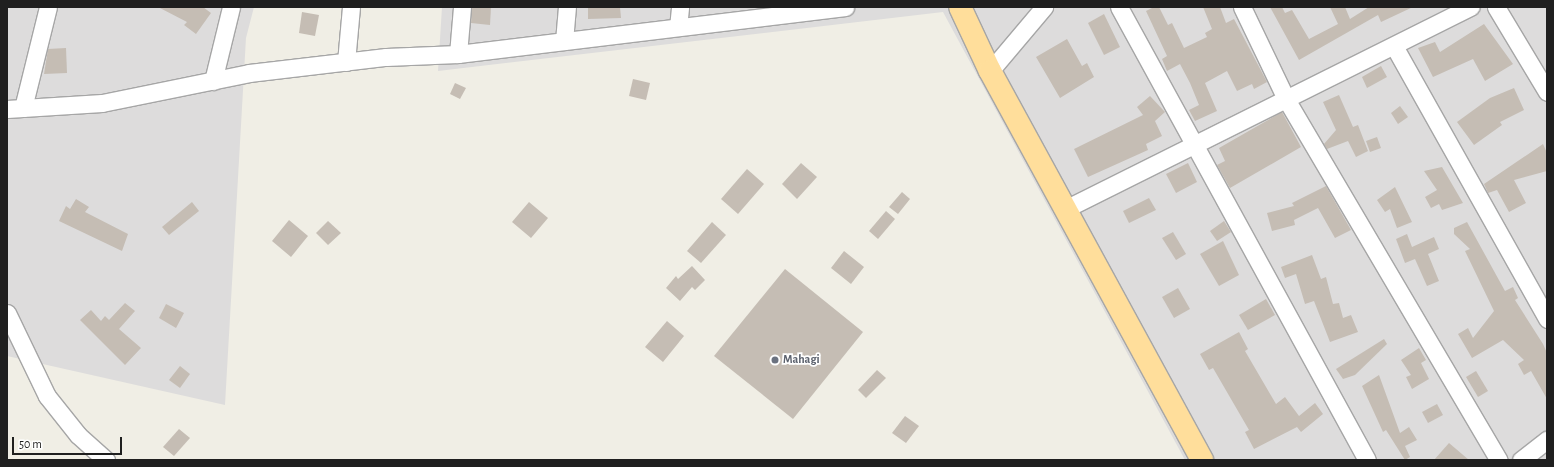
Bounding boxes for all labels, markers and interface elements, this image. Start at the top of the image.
place label: Mahagi [783,353,820,367]
marker: Mahagi [770,355,780,365]
scale bar [14,429,124,455]
text: 50 m [19,438,42,450]

